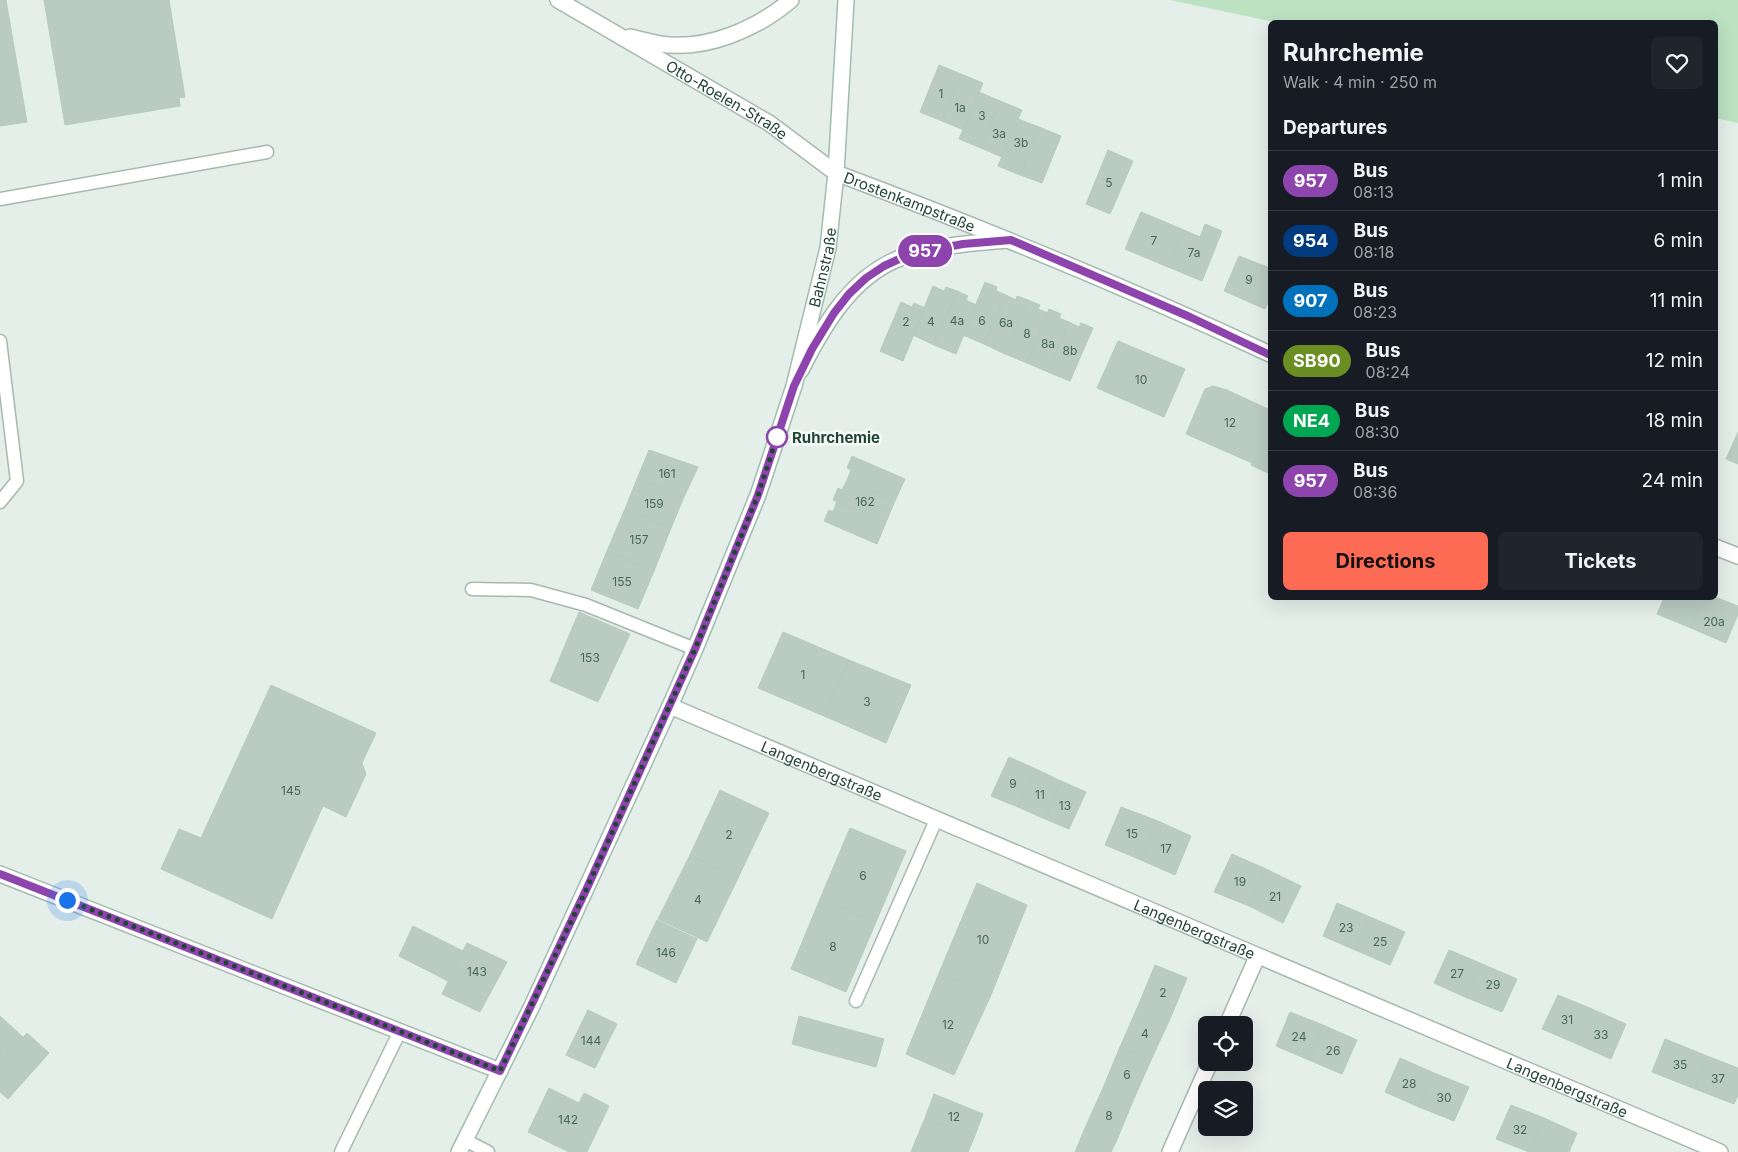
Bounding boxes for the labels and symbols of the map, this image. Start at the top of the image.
street label: Otto-Roelen-Straße [663,56,792,143]
house number: 1 [939,86,943,101]
house number: 1a [954,100,966,115]
house number: 3 [978,108,986,123]
house number: 3a [992,126,1006,141]
house number: 3b [1014,135,1028,150]
street label: Drostenkampstraße [841,167,978,235]
house number: 5 [1105,175,1113,190]
street label: Bahnstraße [804,227,840,309]
house number: 7 [1151,233,1158,248]
line badge: 957 [896,235,954,267]
house number: 7a [1188,245,1200,260]
house number: 9 [1245,272,1253,287]
house number: 4a [950,313,964,328]
house number: 6 [978,313,986,328]
house number: 2 [902,314,910,329]
house number: 4 [927,314,935,329]
house number: 6a [999,315,1013,330]
house number: 8 [1023,326,1031,341]
house number: 8a [1041,336,1055,351]
house number: 8b [1063,343,1077,358]
house number: 10 [1135,372,1147,387]
house number: 12 [1224,415,1236,430]
marker: Ruhrchemie [766,426,788,448]
place label: Ruhrchemie [792,428,880,447]
house number: 161 [658,466,676,481]
house number: 162 [855,494,875,509]
house number: 159 [644,496,664,511]
house number: 157 [630,532,649,547]
house number: 155 [612,574,632,589]
house number: 20a [1703,614,1725,629]
house number: 153 [580,650,600,665]
house number: 1 [801,667,805,682]
house number: 3 [863,694,871,709]
street label: Langenbergstraße [758,736,885,805]
house number: 9 [1009,776,1017,791]
house number: 145 [281,783,301,798]
house number: 11 [1035,787,1045,802]
house number: 13 [1059,798,1071,813]
house number: 15 [1126,826,1138,841]
house number: 2 [725,827,733,842]
house number: 17 [1160,841,1172,856]
house number: 6 [859,868,867,883]
house number: 19 [1234,874,1246,889]
your location [55,888,80,913]
house number: 21 [1269,889,1281,904]
house number: 4 [694,892,702,907]
street label: Langenbergstraße [1131,895,1258,963]
house number: 23 [1339,920,1353,935]
house number: 10 [977,932,989,947]
house number: 25 [1373,934,1387,949]
house number: 8 [829,939,837,954]
house number: 146 [656,945,676,960]
house number: 143 [467,964,487,979]
house number: 27 [1450,966,1464,981]
house number: 29 [1486,977,1500,992]
house number: 2 [1159,985,1167,1000]
house number: 31 [1561,1012,1573,1027]
house number: 12 [942,1017,954,1032]
house number: 4 [1141,1026,1149,1041]
house number: 33 [1594,1027,1608,1042]
house number: 24 [1292,1029,1307,1044]
house number: 144 [581,1033,601,1048]
house number: 26 [1326,1043,1340,1058]
street label: Langenbergstraße [1504,1053,1631,1121]
house number: 35 [1673,1057,1687,1072]
house number: 6 [1123,1067,1131,1082]
house number: 37 [1711,1071,1725,1086]
house number: 28 [1402,1076,1416,1091]
house number: 30 [1437,1090,1451,1105]
house number: 8 [1105,1108,1113,1123]
house number: 12 [948,1109,960,1124]
house number: 142 [558,1112,578,1127]
house number: 32 [1513,1122,1527,1137]

